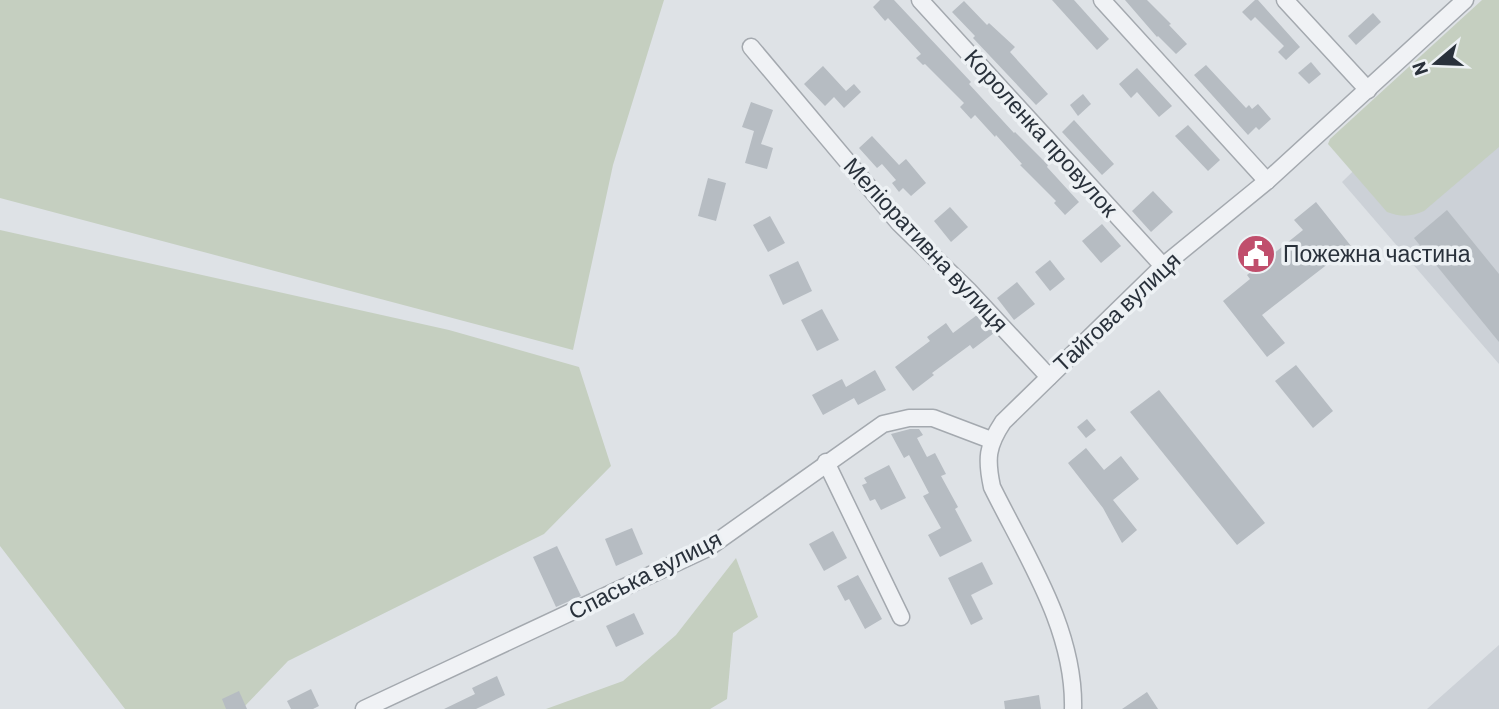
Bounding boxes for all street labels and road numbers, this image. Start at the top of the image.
street label: Короленка провулок [959,43,1125,222]
street label: Меліоративна вулиця [839,151,1015,337]
street label: Тайгова вулиця [1047,245,1186,377]
street label: Спаська вулиця [563,524,726,625]

